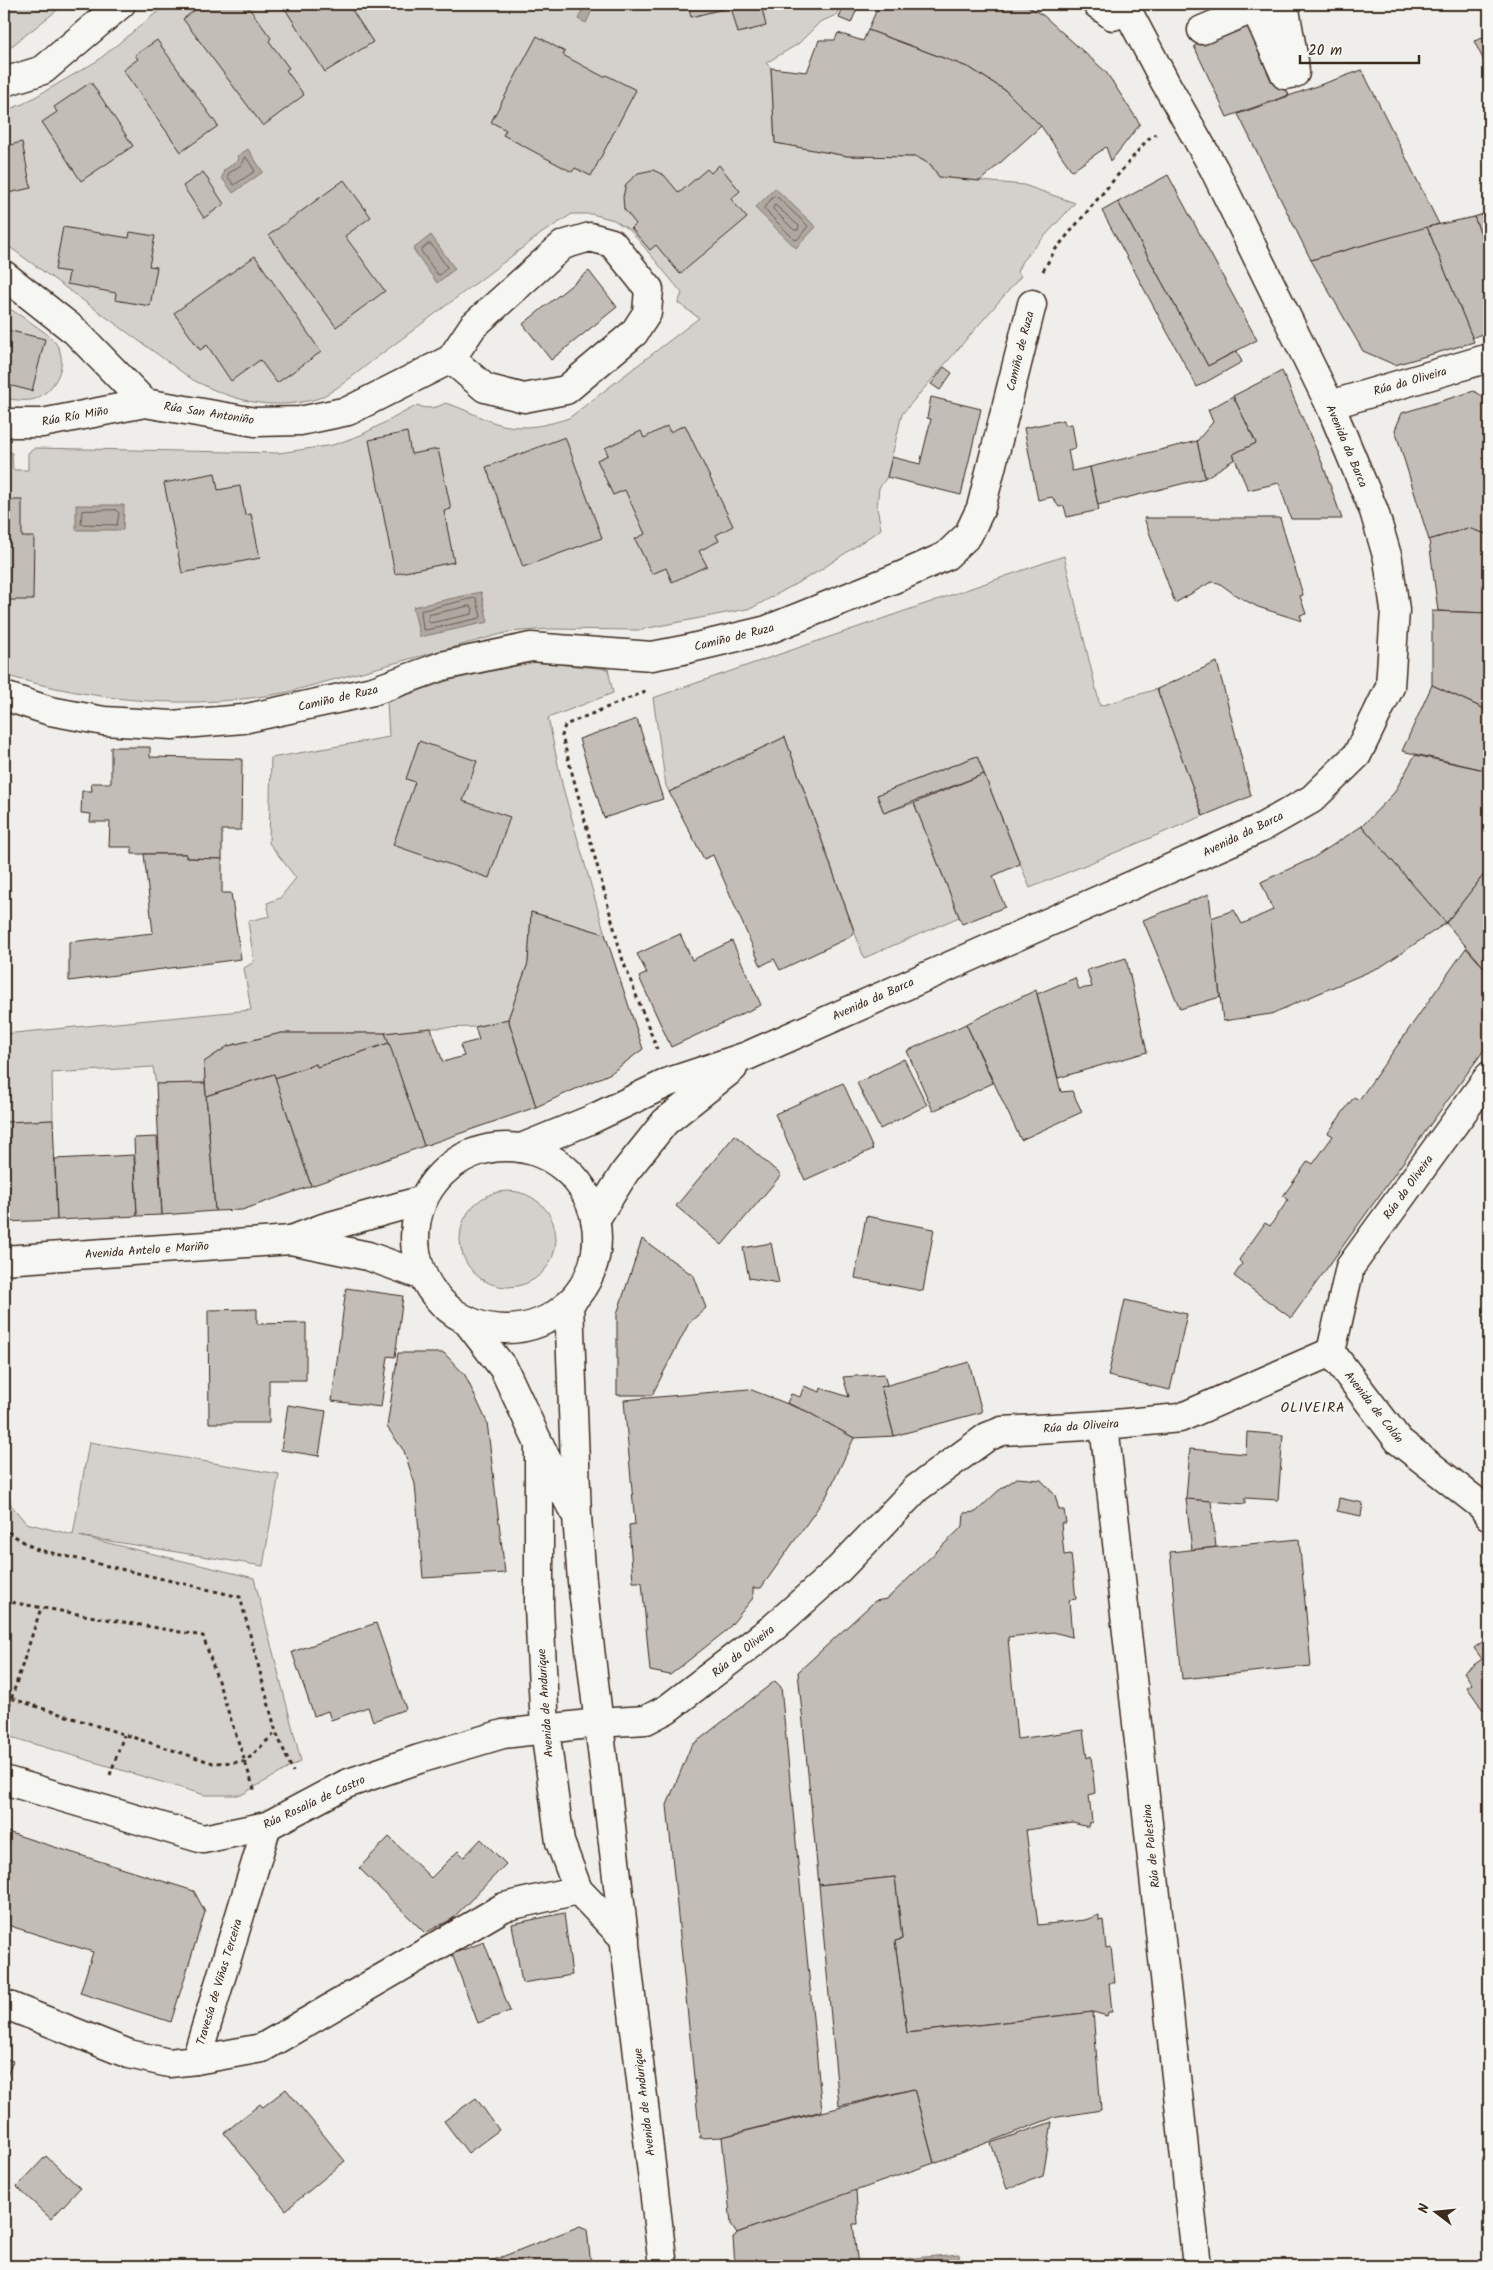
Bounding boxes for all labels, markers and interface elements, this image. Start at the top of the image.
scale bar [1300,32,1419,64]
text: 20 m [1308,39,1342,63]
street label: Camiño de Ruza [1001,309,1040,393]
street label: Rúa da Oliveira [1371,362,1449,401]
street label: Rúa San Antoniño [162,397,255,430]
street label: Rúa Río Miño [40,401,110,432]
street label: Avenida da Barca [1321,402,1373,491]
street label: Camiño de Ruza [692,618,776,657]
street label: Camiño de Ruza [296,680,380,717]
street label: Avenida da Barca [1199,806,1287,862]
street label: Avenida da Barca [829,973,918,1026]
street label: Rúa da Oliveira [1378,1151,1439,1224]
street label: Avenida Antelo e Mariño [84,1237,210,1264]
street label: Avenida de Colón [1339,1367,1408,1447]
district label: OLIVEIRA [1280,1397,1346,1419]
street label: Rúa da Oliveira [1043,1414,1120,1439]
street label: Rúa da Oliveira [708,1620,779,1682]
street label: Avenida de Andurique [532,1647,559,1758]
street label: Rúa Rosalía de Castro [260,1770,368,1834]
street label: Rúa de Palestina [1138,1803,1165,1889]
street label: Travesía de Viñas Terceira [191,1916,248,2048]
street label: Avenida de Andurique [628,2046,661,2157]
north arrow [1410,2188,1460,2238]
text: N [1413,2201,1436,2216]

